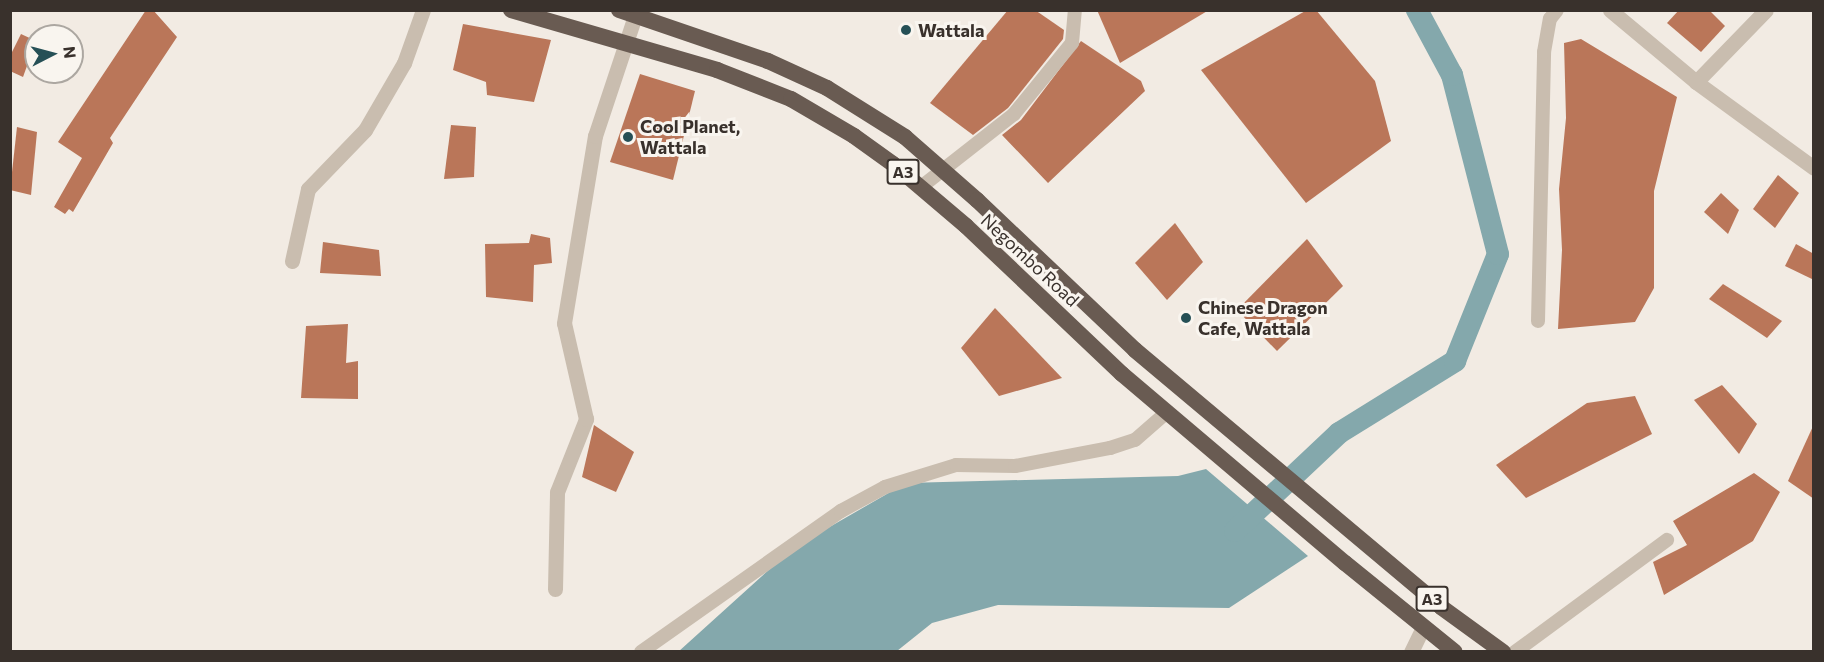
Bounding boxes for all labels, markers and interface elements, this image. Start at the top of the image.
place label: Wattala [918,19,984,41]
marker: Wattala [899,23,913,37]
north arrow [24,24,84,84]
text: N [60,45,80,59]
place label: Cool Planet, Wattala [640,116,740,158]
marker: Cool Planet, Wattala [621,130,635,144]
road number: A3 [886,159,920,185]
street label: Negombo Road [977,209,1083,311]
place label: Chinese Dragon Cafe, Wattala [1198,297,1328,340]
marker: Chinese Dragon Cafe, Wattala [1179,311,1193,325]
road number: A3 [1416,586,1448,612]

